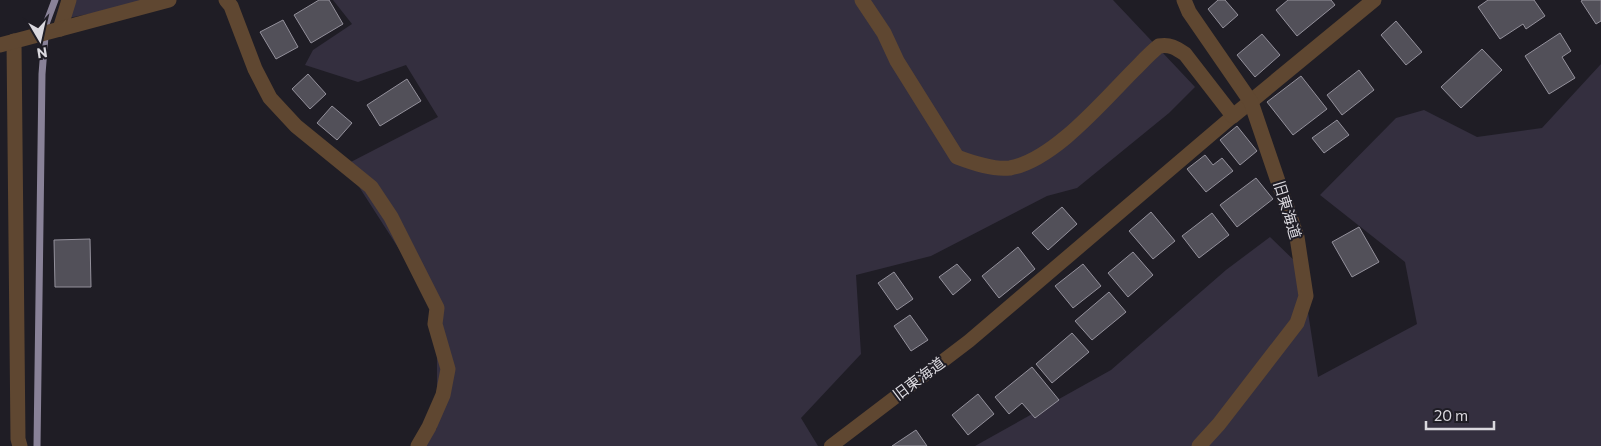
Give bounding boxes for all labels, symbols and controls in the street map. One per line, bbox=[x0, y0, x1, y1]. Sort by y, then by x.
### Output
north arrow bbox=[15, 15, 65, 65]
text: N bbox=[36, 44, 49, 63]
street label: 旧東海道 bbox=[1271, 178, 1305, 241]
street label: 旧東海道 bbox=[889, 353, 948, 403]
scale bar bbox=[1426, 398, 1494, 430]
text: 20 m bbox=[1434, 406, 1468, 424]

